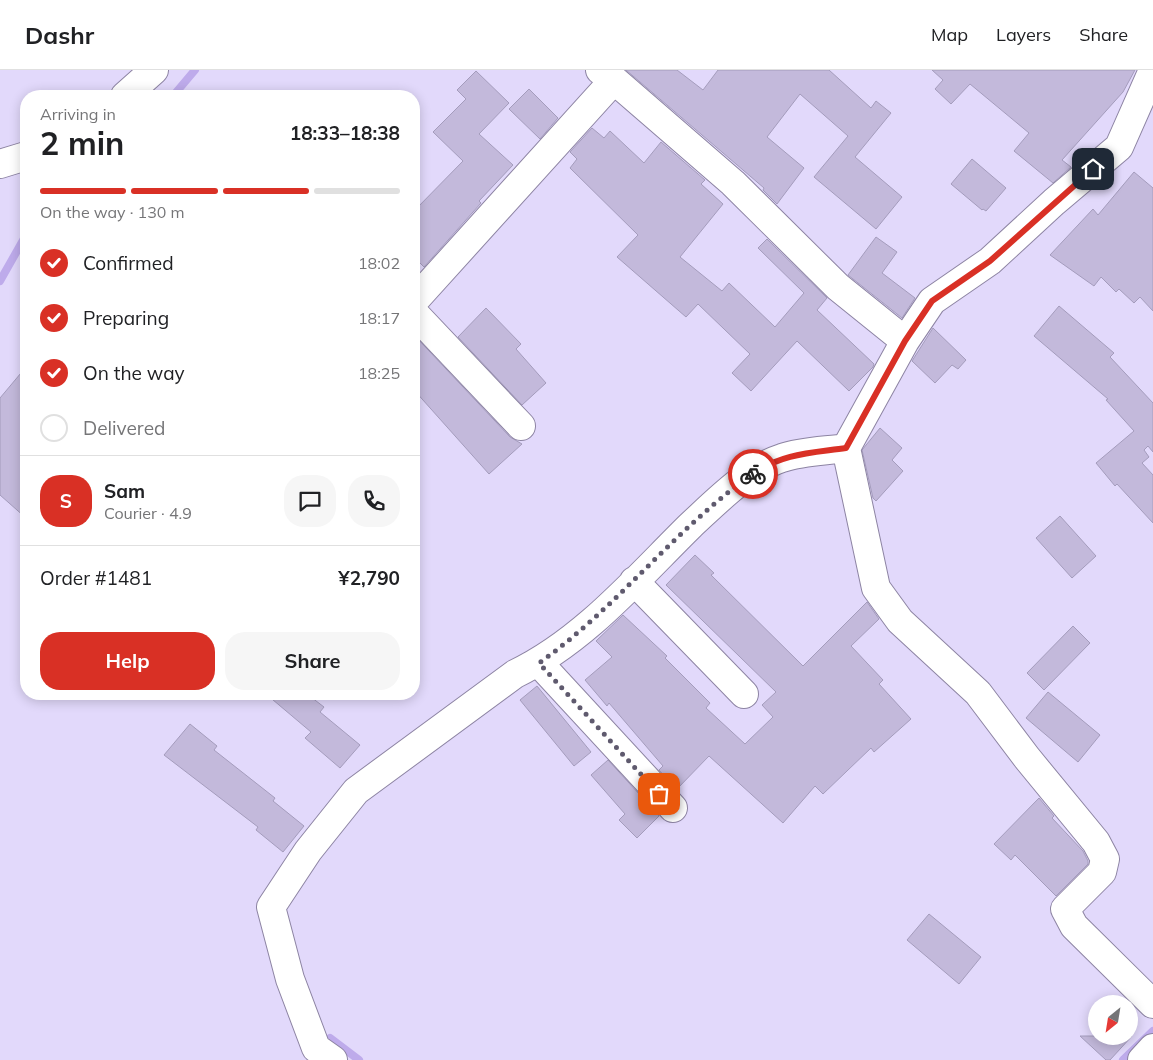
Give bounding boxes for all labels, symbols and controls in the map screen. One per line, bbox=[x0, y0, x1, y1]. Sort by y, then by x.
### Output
text: Dashr bbox=[25, 20, 94, 50]
text: Map bbox=[931, 23, 968, 46]
text: Layers bbox=[996, 23, 1051, 46]
text: Share bbox=[1079, 23, 1128, 46]
text: Arriving in bbox=[40, 104, 116, 124]
text: 18:33–18:38 bbox=[290, 121, 400, 145]
text: 2 min bbox=[40, 123, 124, 163]
pin bbox=[1072, 148, 1114, 190]
icon: home bbox=[1079, 155, 1107, 183]
text: On the way · 130 m bbox=[40, 202, 185, 222]
icon: check bbox=[40, 249, 68, 277]
text: Confirmed bbox=[83, 251, 174, 275]
text: 18:02 bbox=[358, 253, 400, 273]
icon: check bbox=[40, 304, 68, 332]
text: Preparing bbox=[83, 306, 169, 330]
text: 18:17 bbox=[358, 308, 400, 328]
icon: check bbox=[40, 359, 68, 387]
text: On the way bbox=[83, 361, 185, 385]
text: 18:25 bbox=[358, 363, 400, 383]
text: Delivered bbox=[83, 416, 165, 440]
courier bbox=[728, 449, 778, 499]
icon: bike bbox=[739, 460, 767, 488]
button: chat bbox=[284, 475, 336, 527]
button: phone bbox=[348, 475, 400, 527]
text: Sam bbox=[104, 479, 145, 503]
text: S bbox=[60, 489, 72, 513]
text: Courier · 4.9 bbox=[104, 503, 192, 523]
text: Order #1481 bbox=[40, 566, 152, 590]
text: ¥2,790 bbox=[338, 566, 400, 590]
button: Help bbox=[40, 632, 215, 690]
button: Share bbox=[225, 632, 400, 690]
pin bbox=[638, 773, 680, 815]
icon: bag bbox=[645, 780, 673, 808]
north arrow bbox=[1088, 995, 1138, 1045]
map controls bbox=[1088, 995, 1138, 1045]

